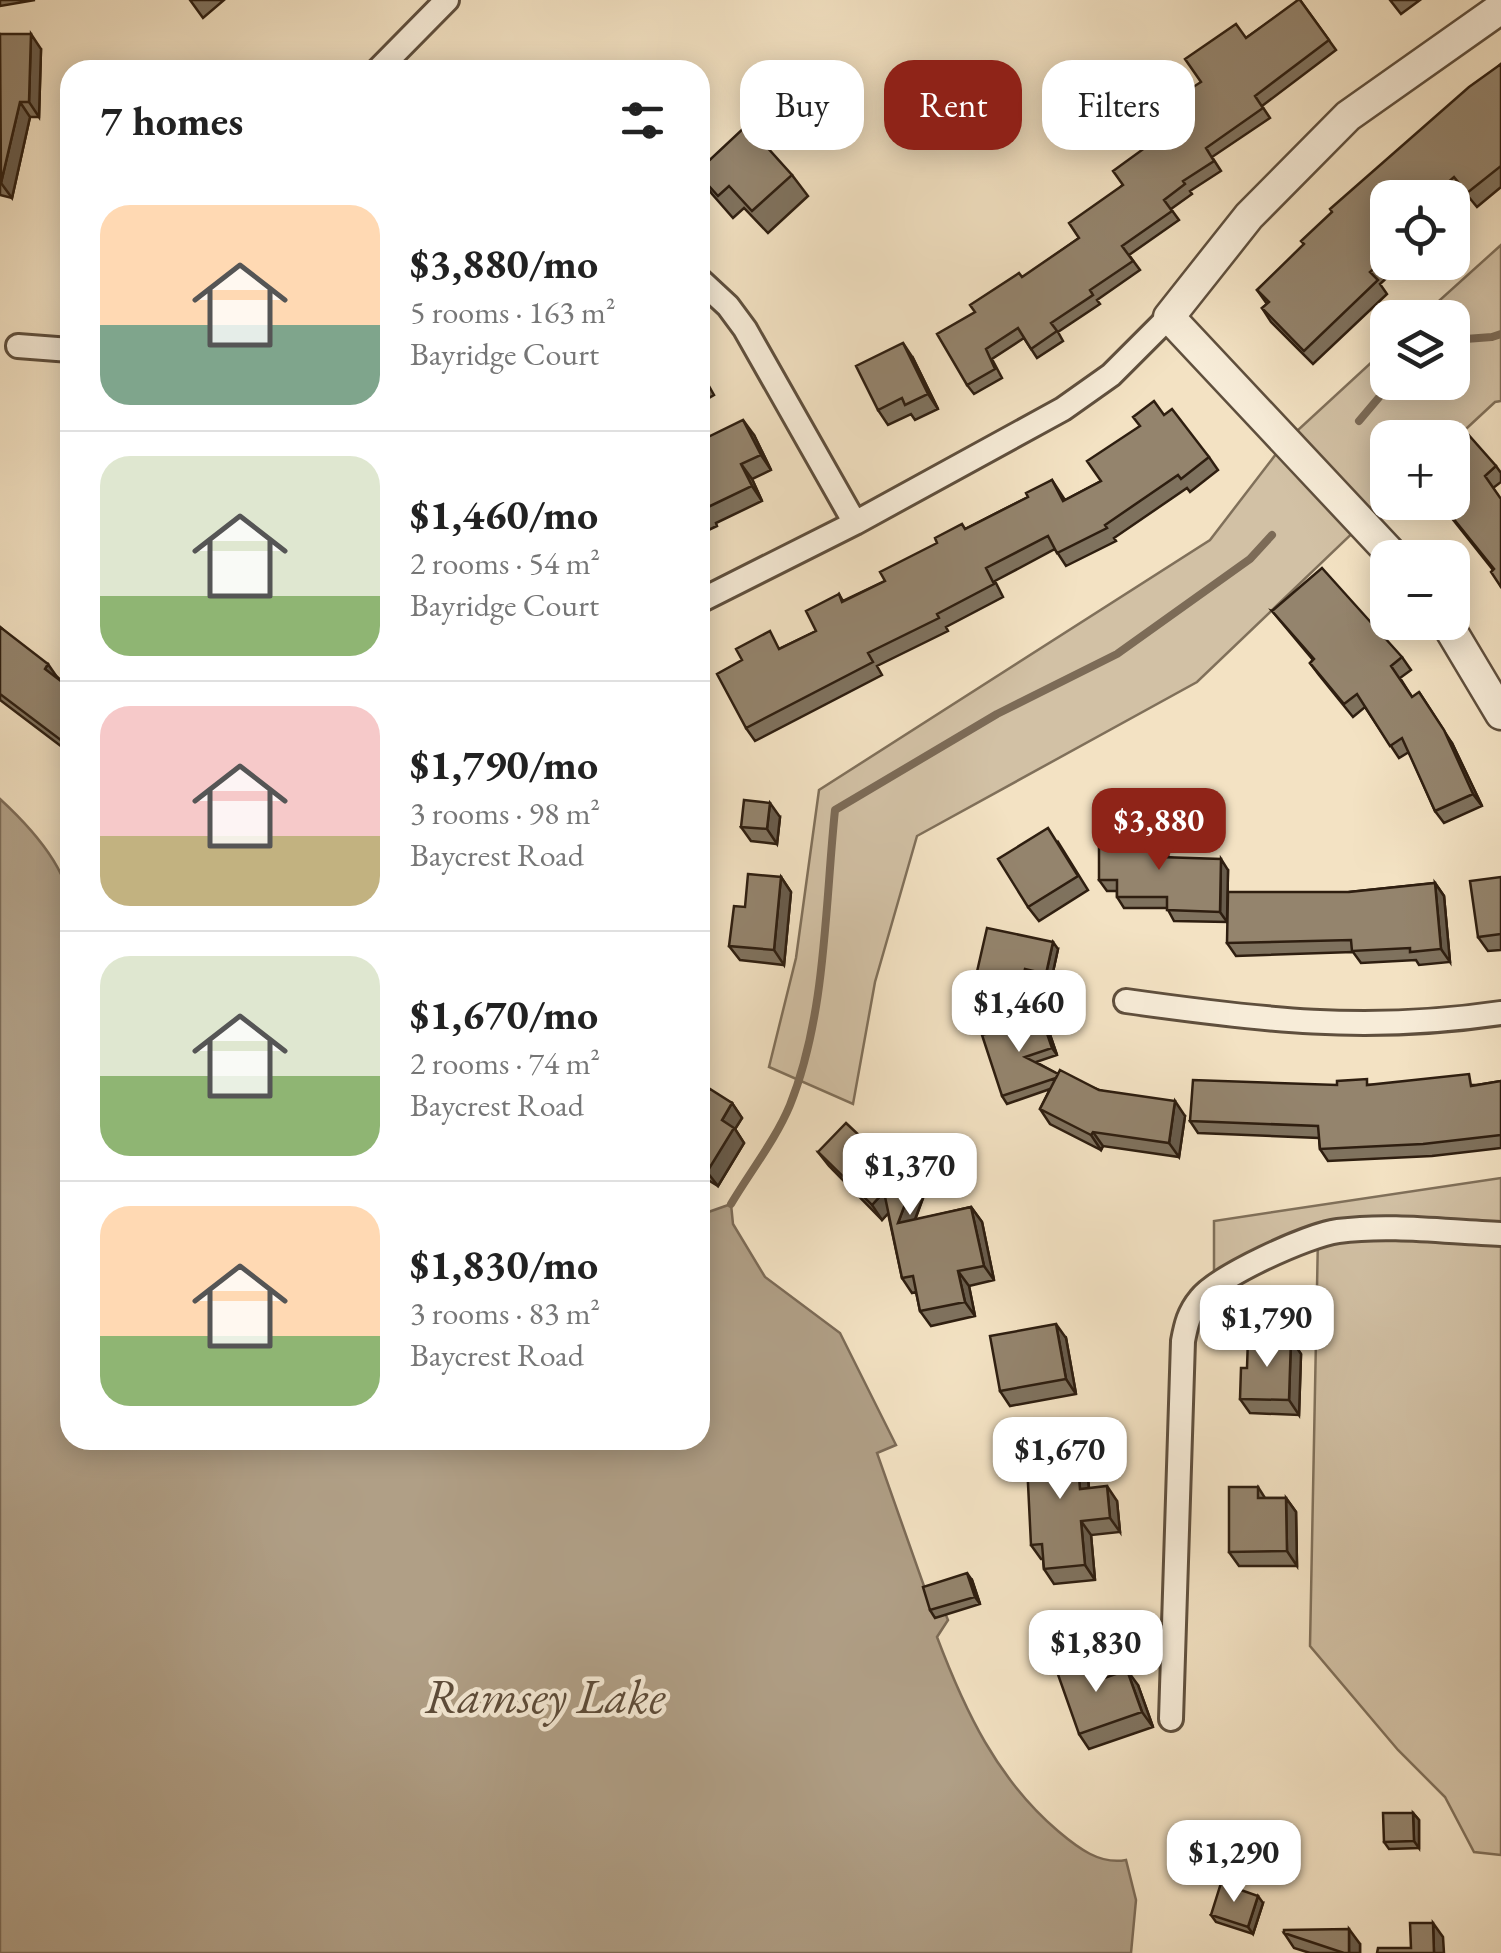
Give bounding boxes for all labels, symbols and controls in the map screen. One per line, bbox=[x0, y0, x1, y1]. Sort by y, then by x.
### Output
chip: Buy bbox=[740, 60, 864, 150]
chip: Rent bbox=[884, 60, 1022, 150]
chip: Filters bbox=[1042, 60, 1195, 150]
text: 7 homes bbox=[100, 93, 243, 148]
icon: filters bbox=[615, 93, 670, 148]
map controls bbox=[1370, 180, 1470, 640]
button: locate bbox=[1370, 180, 1470, 280]
text: $3,880/mo bbox=[410, 236, 598, 291]
icon: home bbox=[180, 245, 300, 365]
text: 5 rooms · 163 m² bbox=[410, 291, 616, 333]
button: layers bbox=[1370, 300, 1470, 400]
text: Bayridge Court bbox=[410, 333, 599, 375]
button: + bbox=[1370, 420, 1470, 520]
text: $1,460/mo bbox=[410, 487, 598, 542]
icon: home bbox=[180, 496, 300, 616]
button: − bbox=[1370, 540, 1470, 640]
text: 2 rooms · 54 m² bbox=[410, 542, 600, 584]
text: Bayridge Court bbox=[410, 584, 599, 626]
text: $1,790/mo bbox=[410, 737, 598, 792]
icon: home bbox=[180, 746, 300, 866]
pin: $3,880 bbox=[1078, 788, 1240, 873]
text: 3 rooms · 98 m² bbox=[410, 792, 600, 834]
text: $3,880 bbox=[1114, 799, 1204, 841]
text: Baycrest Road bbox=[410, 834, 584, 876]
pin: $1,460 bbox=[938, 970, 1100, 1055]
text: $1,460 bbox=[974, 981, 1064, 1023]
text: $1,670/mo bbox=[410, 987, 598, 1042]
icon: home bbox=[180, 996, 300, 1116]
text: 2 rooms · 74 m² bbox=[410, 1042, 600, 1084]
text: Baycrest Road bbox=[410, 1084, 584, 1126]
pin: $1,370 bbox=[829, 1133, 991, 1218]
text: $1,370 bbox=[865, 1144, 955, 1186]
text: $1,830/mo bbox=[410, 1237, 598, 1292]
icon: home bbox=[180, 1246, 300, 1366]
pin: $1,790 bbox=[1186, 1285, 1348, 1370]
text: 3 rooms · 83 m² bbox=[410, 1292, 600, 1334]
text: $1,790 bbox=[1222, 1296, 1312, 1338]
text: Baycrest Road bbox=[410, 1334, 584, 1376]
pin: $1,670 bbox=[979, 1417, 1141, 1502]
text: $1,670 bbox=[1015, 1428, 1105, 1470]
pin: $1,830 bbox=[1015, 1610, 1177, 1695]
text: $1,830 bbox=[1051, 1621, 1141, 1663]
water label: Ramsey Lake bbox=[425, 1665, 666, 1727]
pin: $1,290 bbox=[1153, 1820, 1315, 1905]
text: $1,290 bbox=[1189, 1831, 1279, 1873]

